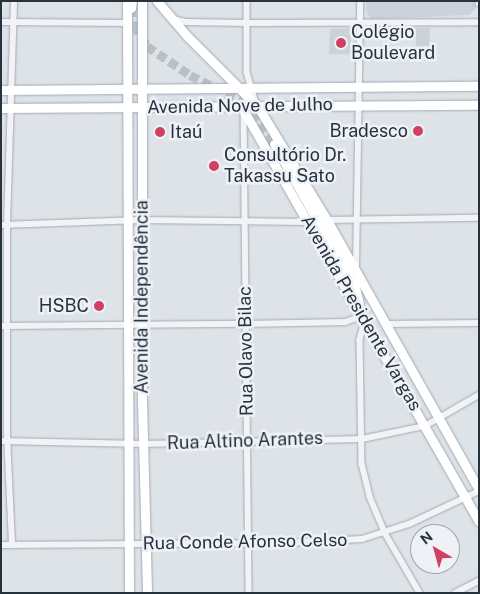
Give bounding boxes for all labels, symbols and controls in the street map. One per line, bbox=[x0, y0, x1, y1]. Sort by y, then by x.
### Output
place label: Colégio Boulevard bbox=[351, 22, 435, 64]
marker: Colégio Boulevard bbox=[335, 37, 347, 49]
street label: Avenida Nove de Julho bbox=[147, 94, 333, 118]
place label: Bradesco bbox=[329, 120, 408, 142]
place label: Itaú bbox=[170, 121, 202, 143]
marker: Bradesco bbox=[412, 125, 424, 137]
marker: Itaú bbox=[154, 126, 166, 138]
place label: Consultório Dr. Takassu Sato bbox=[224, 145, 347, 188]
marker: Consultório Dr. Takassu Sato bbox=[208, 160, 220, 172]
street label: Avenida Independência bbox=[131, 200, 153, 394]
street label: Avenida Presidente Vargas bbox=[296, 211, 426, 415]
street label: Rua Olavo Bilac bbox=[234, 286, 258, 416]
place label: HSBC bbox=[39, 295, 89, 317]
marker: HSBC bbox=[93, 300, 105, 312]
street label: Rua Altino Arantes bbox=[167, 427, 323, 455]
north arrow bbox=[410, 524, 460, 574]
text: N bbox=[417, 528, 436, 548]
street label: Rua Conde Afonso Celso bbox=[142, 529, 348, 555]

